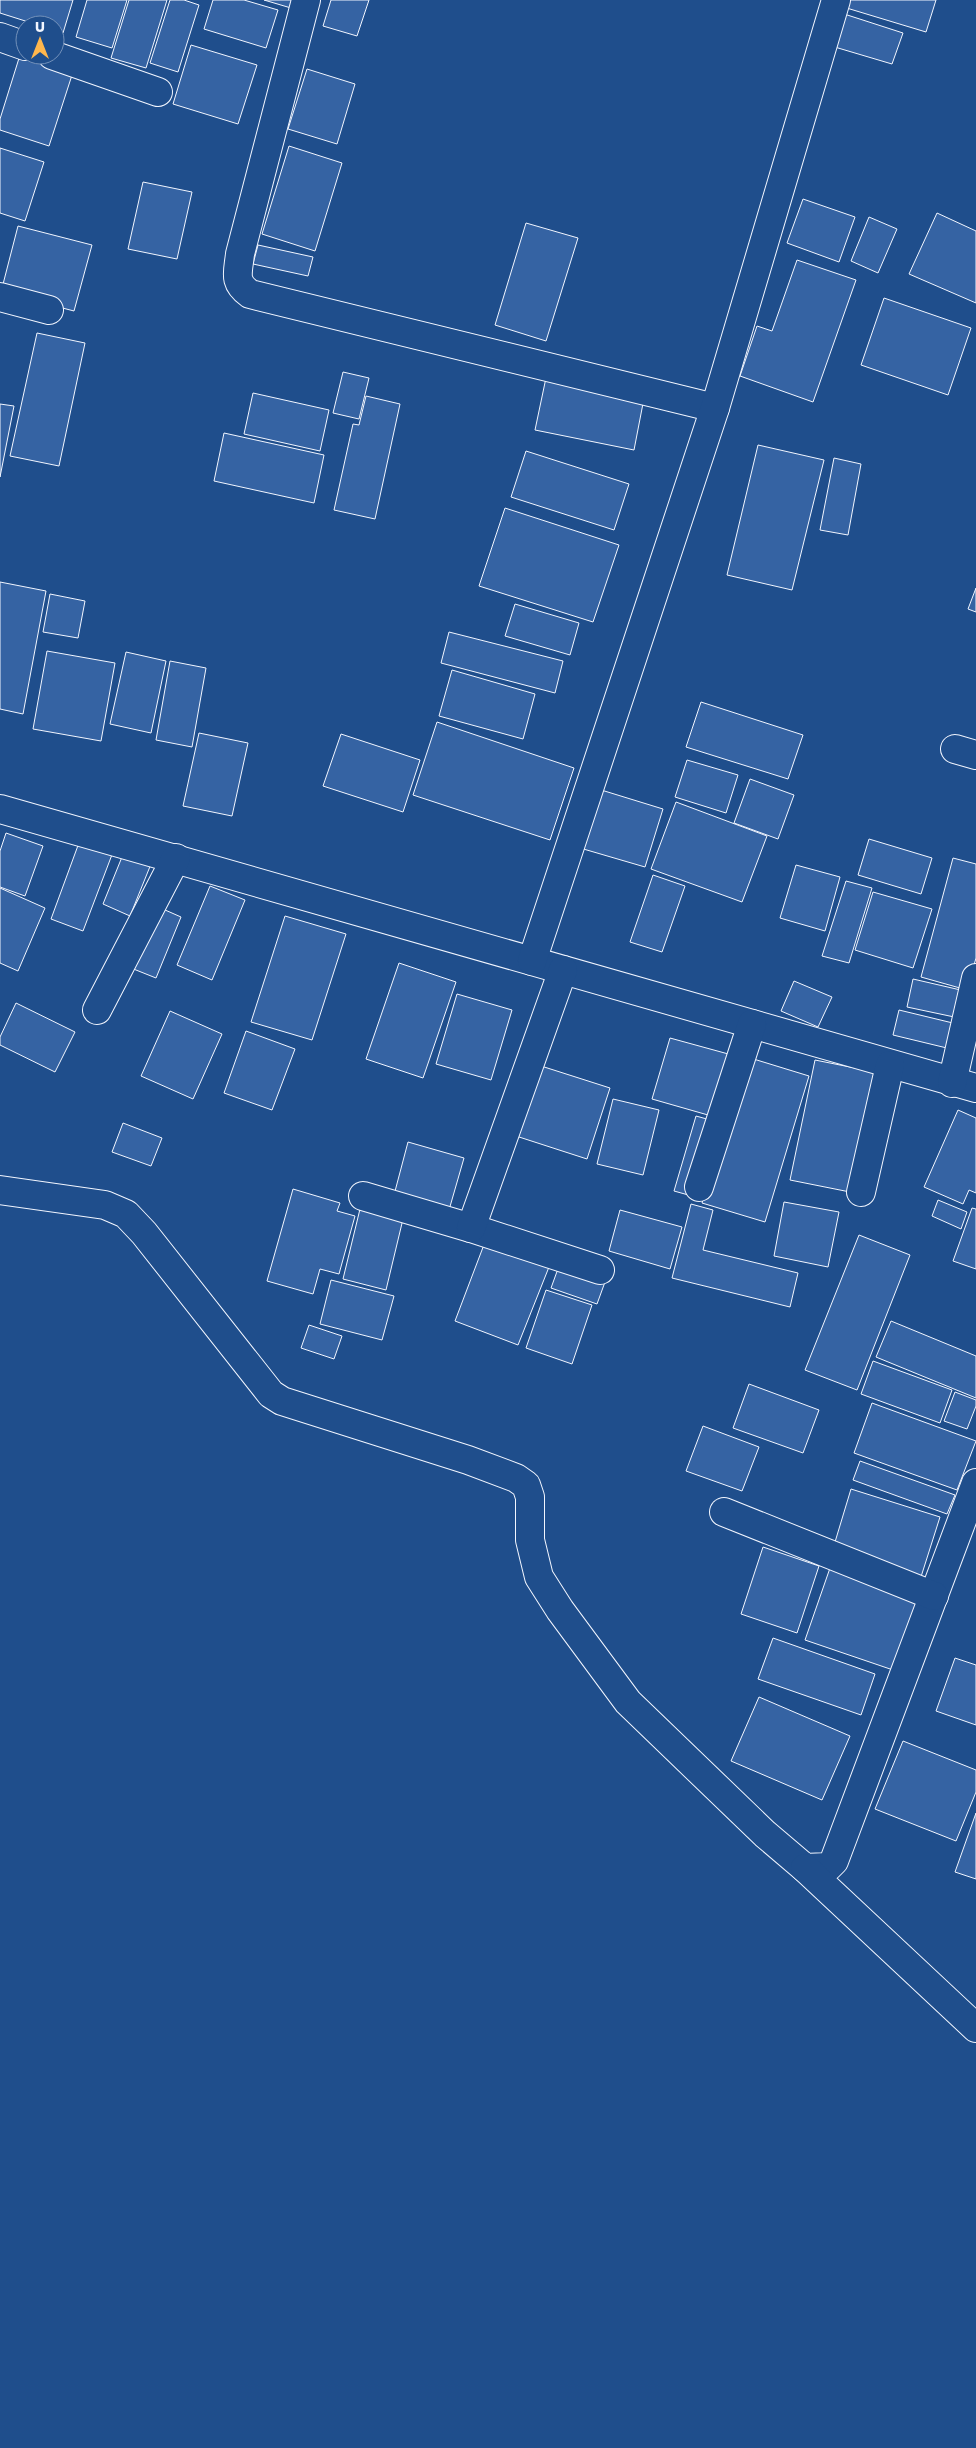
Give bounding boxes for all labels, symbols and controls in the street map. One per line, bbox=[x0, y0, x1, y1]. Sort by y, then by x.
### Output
north arrow bbox=[15, 15, 65, 65]
text: U bbox=[35, 17, 45, 37]

